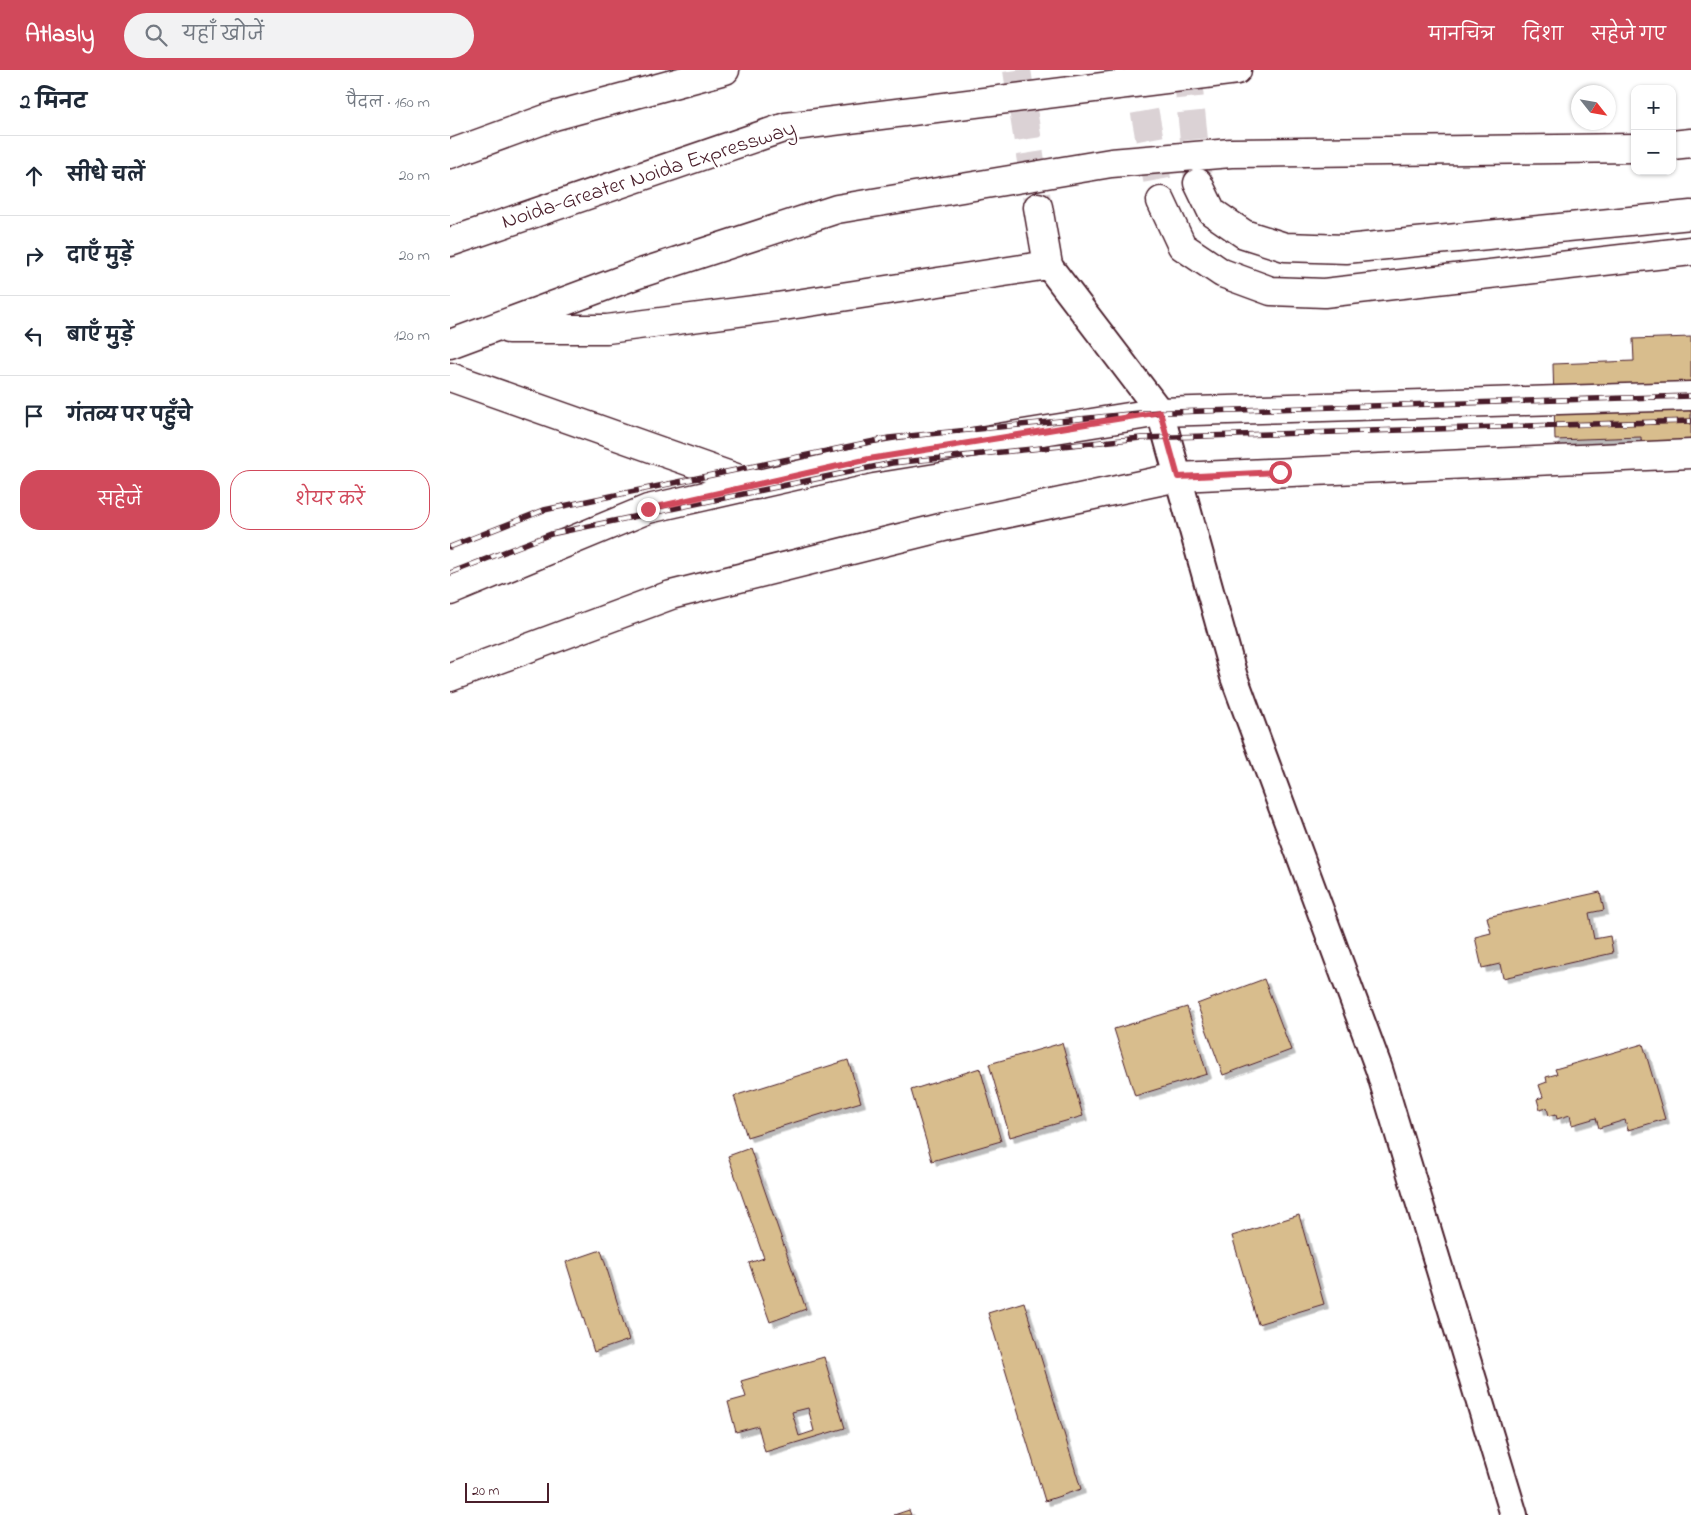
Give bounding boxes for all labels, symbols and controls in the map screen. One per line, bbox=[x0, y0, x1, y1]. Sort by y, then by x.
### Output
search box bbox=[124, 13, 474, 58]
text: Atlasly bbox=[25, 18, 94, 53]
icon: search bbox=[142, 21, 170, 49]
text: यहाँ खोजें bbox=[182, 22, 264, 49]
text: मानचित्र bbox=[1428, 23, 1495, 49]
text: दिशा bbox=[1523, 23, 1563, 49]
text: सहेजे गए bbox=[1591, 23, 1666, 49]
north arrow bbox=[1571, 85, 1616, 130]
map controls bbox=[1631, 85, 1676, 175]
button: + bbox=[1631, 85, 1676, 130]
text: 2 मिनट bbox=[20, 88, 87, 118]
text: पैदल · 160 m bbox=[346, 91, 430, 115]
street label: Noida-Greater Noida Expressway bbox=[498, 113, 800, 240]
button: − bbox=[1631, 130, 1676, 175]
icon: ahead bbox=[20, 162, 48, 190]
text: सीधे चलें bbox=[67, 163, 145, 190]
text: 20 m bbox=[399, 164, 430, 188]
icon: right bbox=[20, 242, 48, 270]
text: दाएँ मुड़ें bbox=[67, 243, 133, 270]
text: 20 m bbox=[399, 244, 430, 268]
icon: left bbox=[20, 322, 48, 350]
text: बाएँ मुड़ें bbox=[67, 323, 134, 350]
text: 120 m bbox=[394, 324, 430, 348]
icon: arrive bbox=[20, 402, 48, 430]
text: गंतव्य पर पहुँचे bbox=[67, 403, 192, 430]
route start bbox=[1269, 461, 1292, 484]
button: सहेजें bbox=[20, 470, 220, 530]
button: शेयर करें bbox=[230, 470, 430, 530]
route end bbox=[637, 498, 660, 521]
scale bar bbox=[465, 1480, 549, 1503]
text: 20 m bbox=[472, 1481, 499, 1502]

